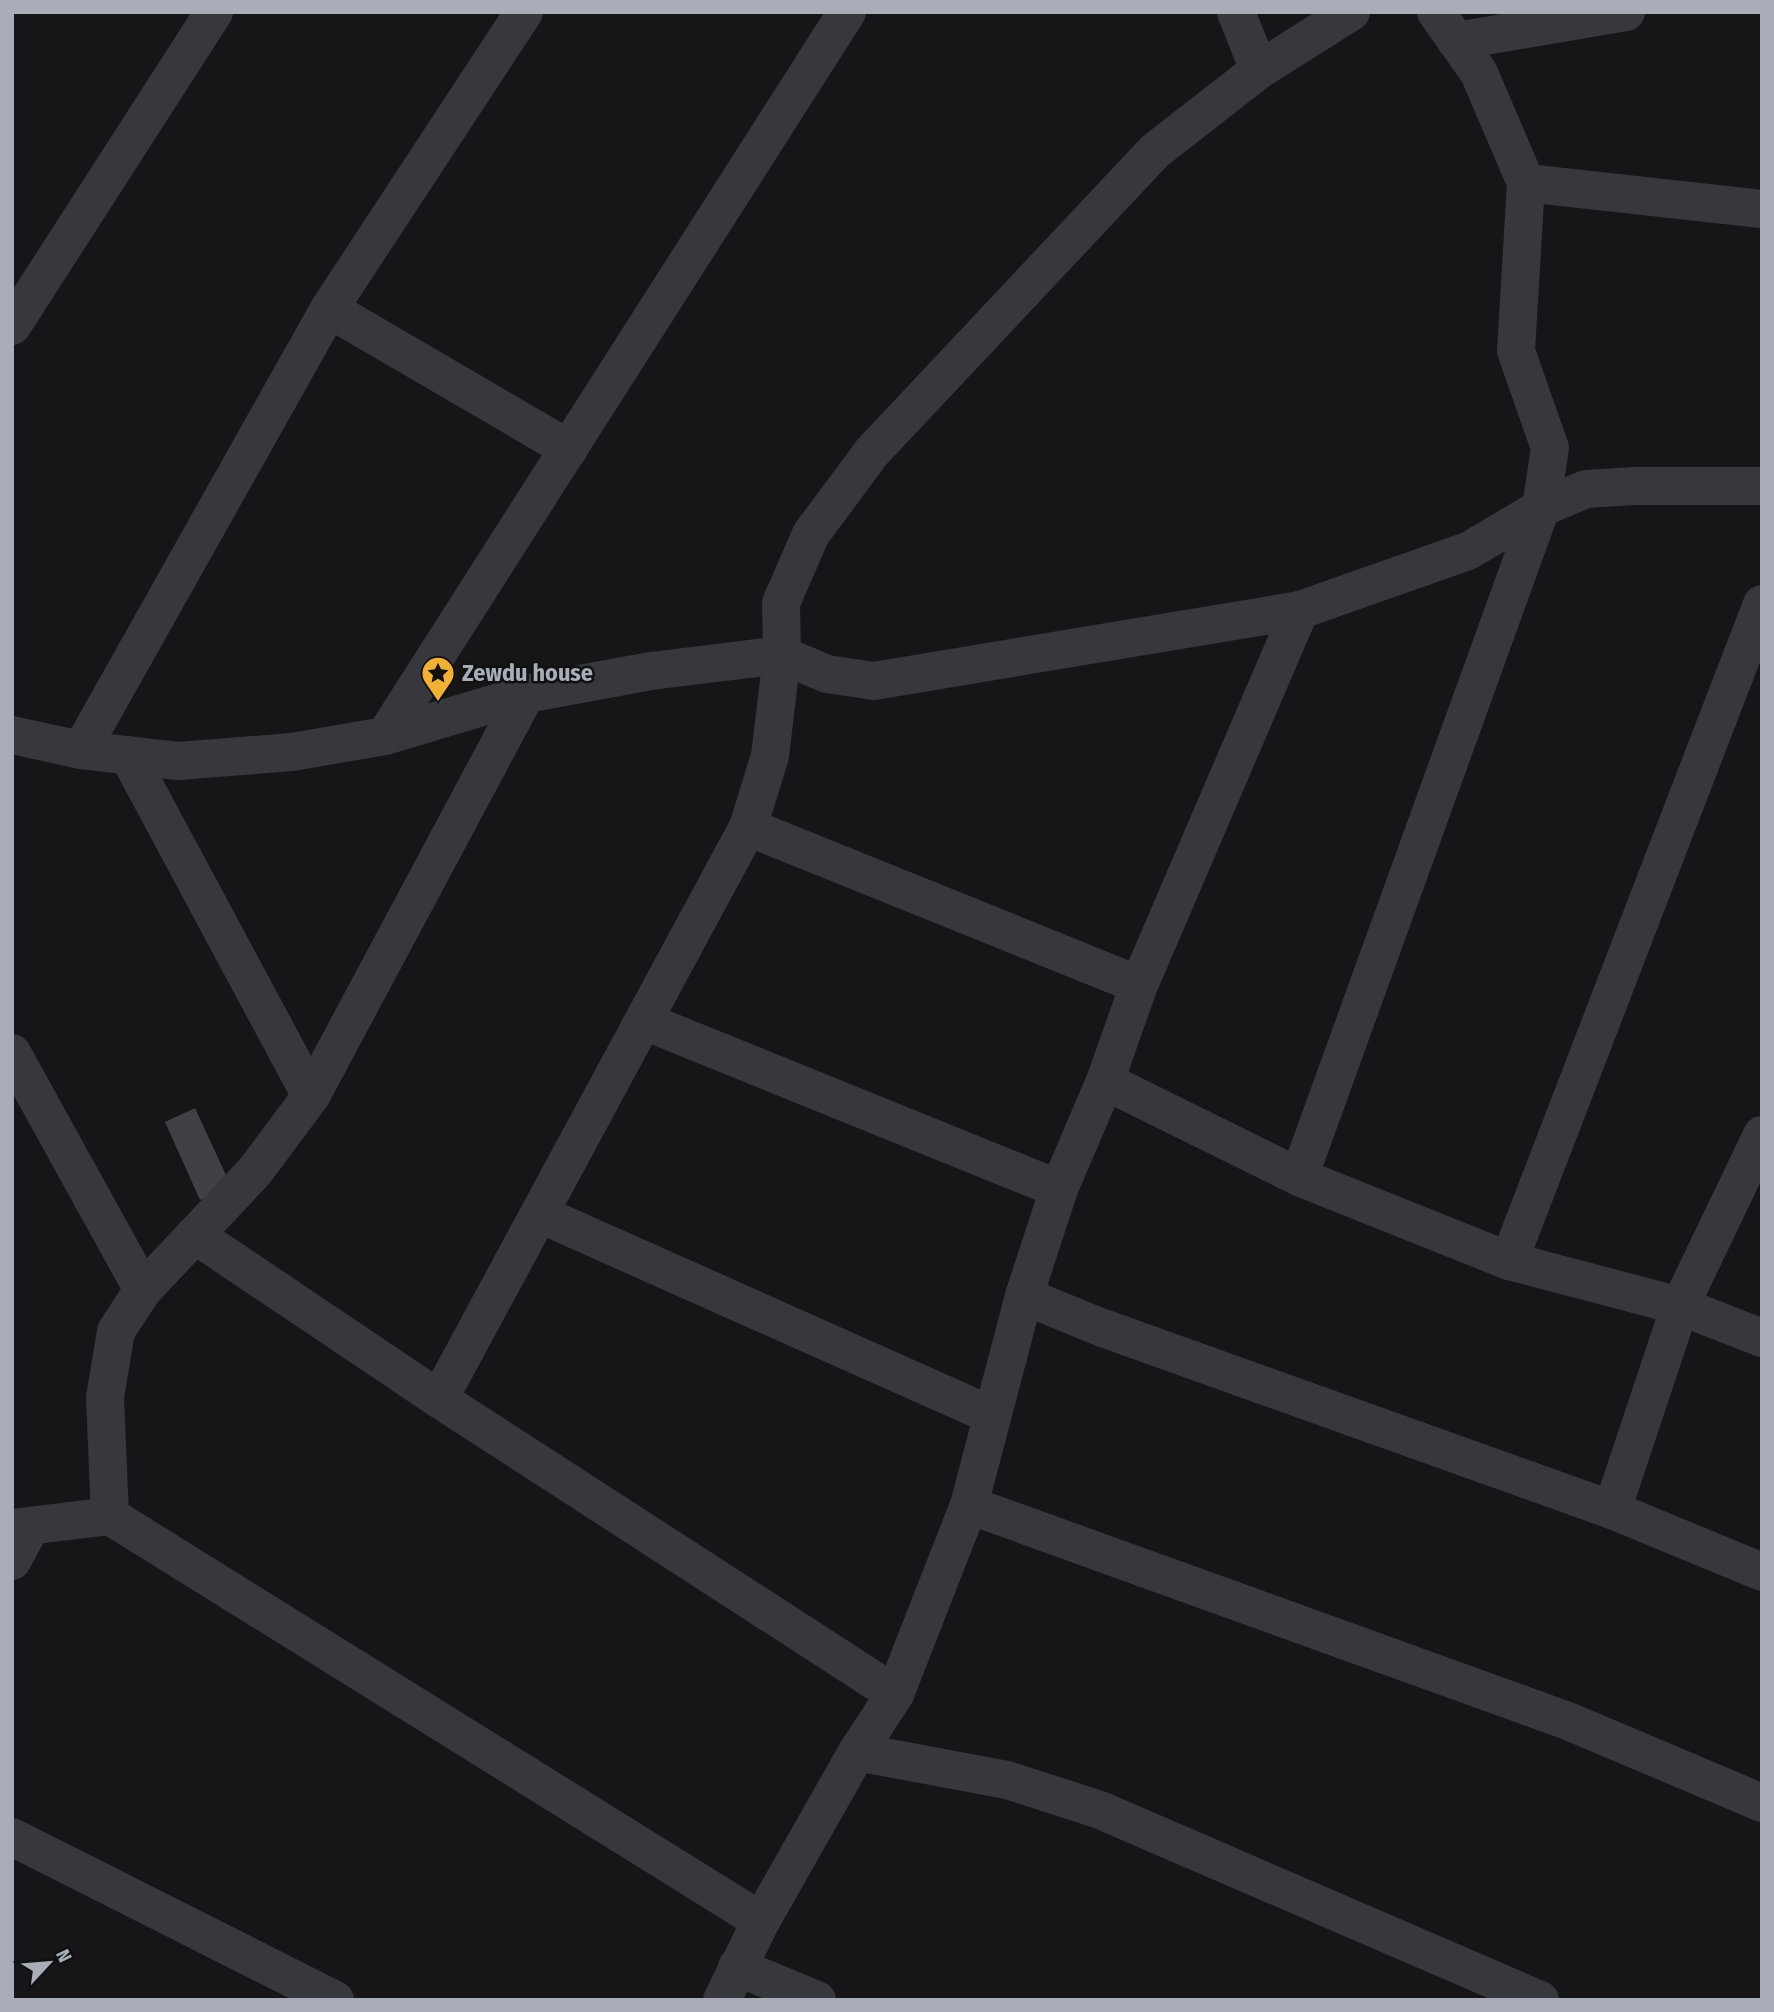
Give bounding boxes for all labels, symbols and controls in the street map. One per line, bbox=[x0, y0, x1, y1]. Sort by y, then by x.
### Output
place icon: Zewdu house bbox=[419, 654, 457, 703]
place label: Zewdu house bbox=[462, 659, 593, 687]
north arrow bbox=[14, 1928, 84, 1998]
text: N bbox=[51, 1946, 77, 1966]

